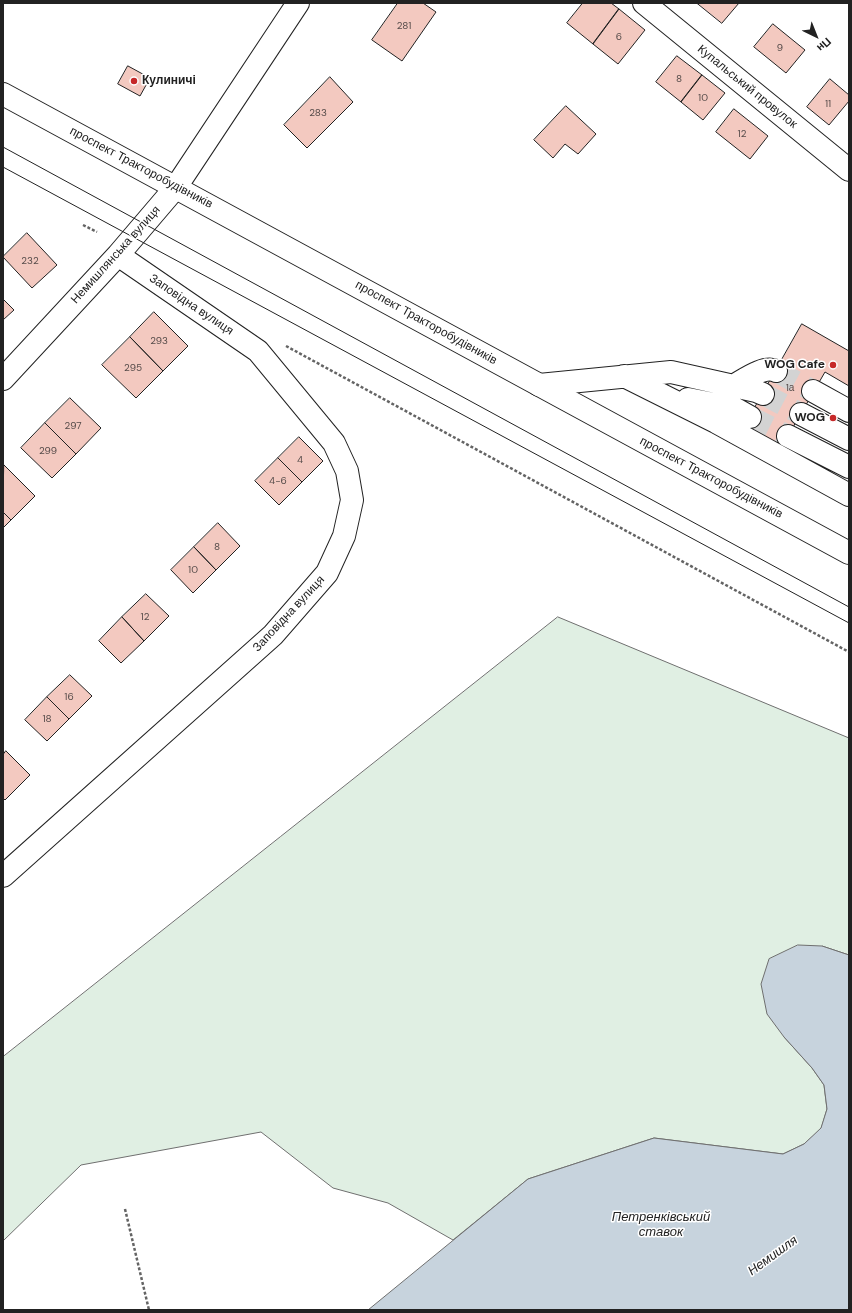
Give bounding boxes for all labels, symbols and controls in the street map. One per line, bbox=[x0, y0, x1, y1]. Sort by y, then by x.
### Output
north arrow bbox=[796, 16, 836, 56]
house number: 281 bbox=[397, 20, 411, 32]
house number: 6 bbox=[616, 31, 622, 43]
text: Пн bbox=[814, 35, 834, 55]
street label: Купальський провулок bbox=[694, 42, 800, 132]
house number: 9 bbox=[777, 42, 783, 54]
house number: 8 bbox=[676, 73, 682, 85]
place label: Кулиничі bbox=[142, 74, 196, 88]
marker: Кулиничі bbox=[129, 76, 139, 86]
house number: 10 bbox=[698, 92, 708, 104]
house number: 11 bbox=[825, 98, 831, 110]
house number: 283 bbox=[309, 107, 327, 119]
street label: проспект Тракторобудівників bbox=[67, 124, 215, 212]
house number: 12 bbox=[738, 128, 746, 140]
street label: Немишлянська вулиця bbox=[68, 203, 164, 307]
house number: 232 bbox=[21, 255, 39, 267]
street label: Заповідна вулиця bbox=[146, 271, 236, 339]
street label: проспект Тракторобудівників bbox=[353, 278, 499, 368]
house number: 293 bbox=[150, 335, 168, 347]
place label: WOG Cafe bbox=[764, 358, 825, 372]
marker: WOG Cafe bbox=[828, 360, 838, 370]
house number: 295 bbox=[124, 362, 142, 374]
house number: 1а bbox=[786, 382, 794, 394]
place label: WOG bbox=[794, 411, 825, 425]
marker: WOG bbox=[828, 413, 838, 423]
house number: 297 bbox=[64, 420, 82, 432]
street label: проспект Тракторобудівників bbox=[637, 434, 785, 522]
house number: 299 bbox=[39, 445, 57, 457]
house number: 4 bbox=[297, 454, 303, 466]
house number: 4-6 bbox=[269, 475, 287, 487]
house number: 8 bbox=[214, 541, 220, 553]
house number: 10 bbox=[188, 564, 198, 576]
street label: Заповідна вулиця bbox=[250, 573, 328, 655]
house number: 12 bbox=[141, 611, 149, 623]
house number: 16 bbox=[64, 691, 74, 703]
house number: 18 bbox=[42, 713, 52, 725]
water label: Петренківський ставок bbox=[612, 1210, 710, 1241]
water label: Немишля bbox=[745, 1233, 801, 1279]

